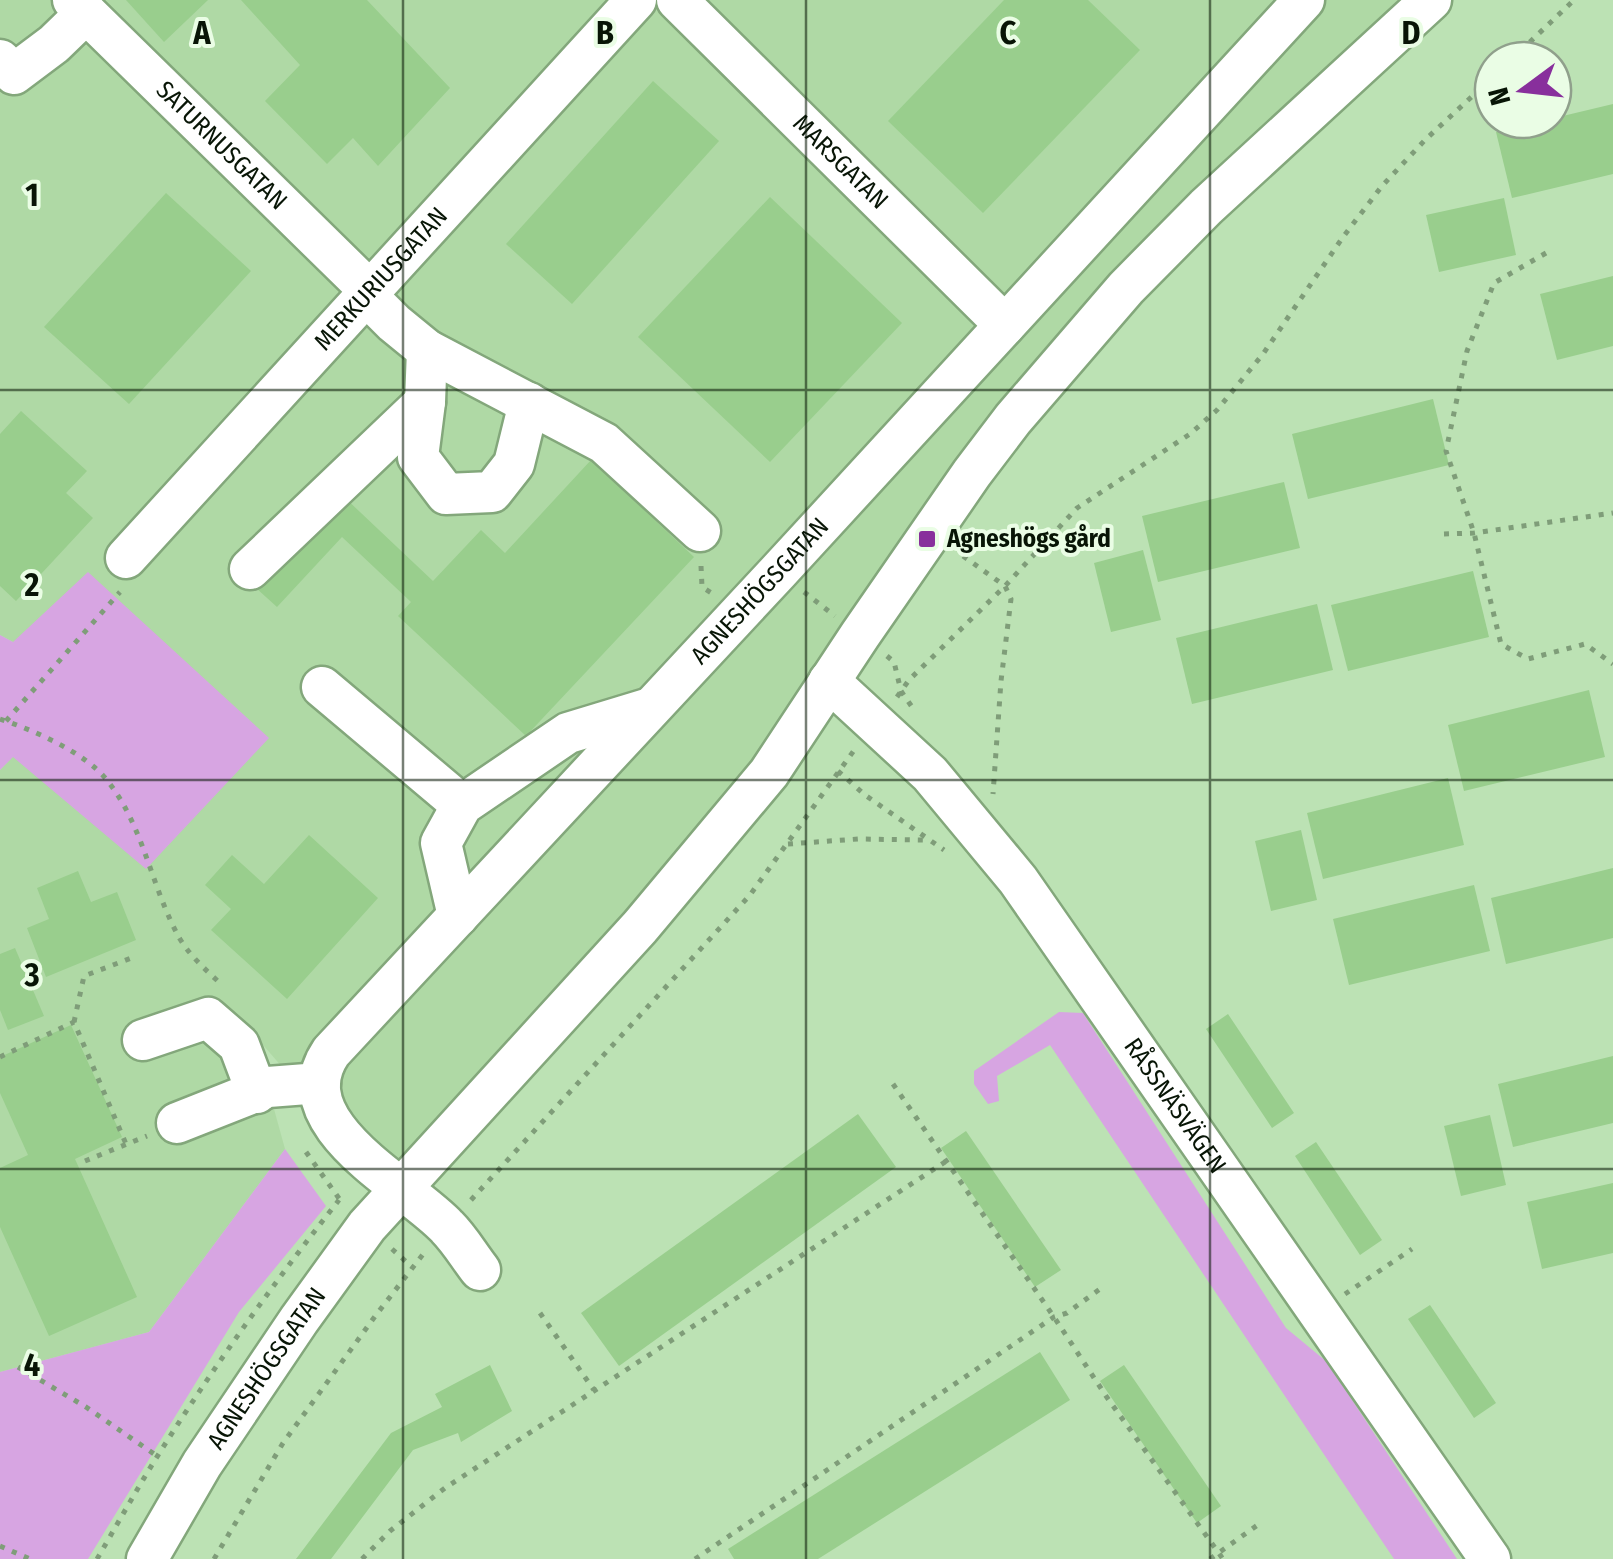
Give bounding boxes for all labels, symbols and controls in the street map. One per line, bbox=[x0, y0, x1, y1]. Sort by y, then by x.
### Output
text: A bbox=[192, 14, 211, 52]
text: B bbox=[596, 14, 614, 52]
text: C bbox=[1000, 14, 1017, 52]
text: D bbox=[1401, 14, 1421, 52]
north arrow bbox=[1473, 40, 1573, 140]
street label: SATURNUSGATAN bbox=[150, 75, 293, 216]
text: N bbox=[1481, 84, 1517, 109]
street label: MARSGATAN bbox=[787, 108, 894, 215]
text: 1 bbox=[25, 176, 39, 214]
street label: MERKURIUSGATAN bbox=[308, 201, 454, 357]
street label: AGNESHÖGSGATAN bbox=[685, 512, 835, 671]
place label: Agneshögs gård bbox=[946, 524, 1111, 554]
marker: Agneshögs gård bbox=[916, 528, 938, 550]
text: 2 bbox=[24, 566, 40, 604]
text: 3 bbox=[23, 956, 40, 994]
street label: RÅSSNÄSVÄGEN bbox=[1117, 1032, 1232, 1179]
street label: AGNESHÖGSGATAN bbox=[201, 1282, 332, 1455]
text: 4 bbox=[24, 1346, 40, 1384]

